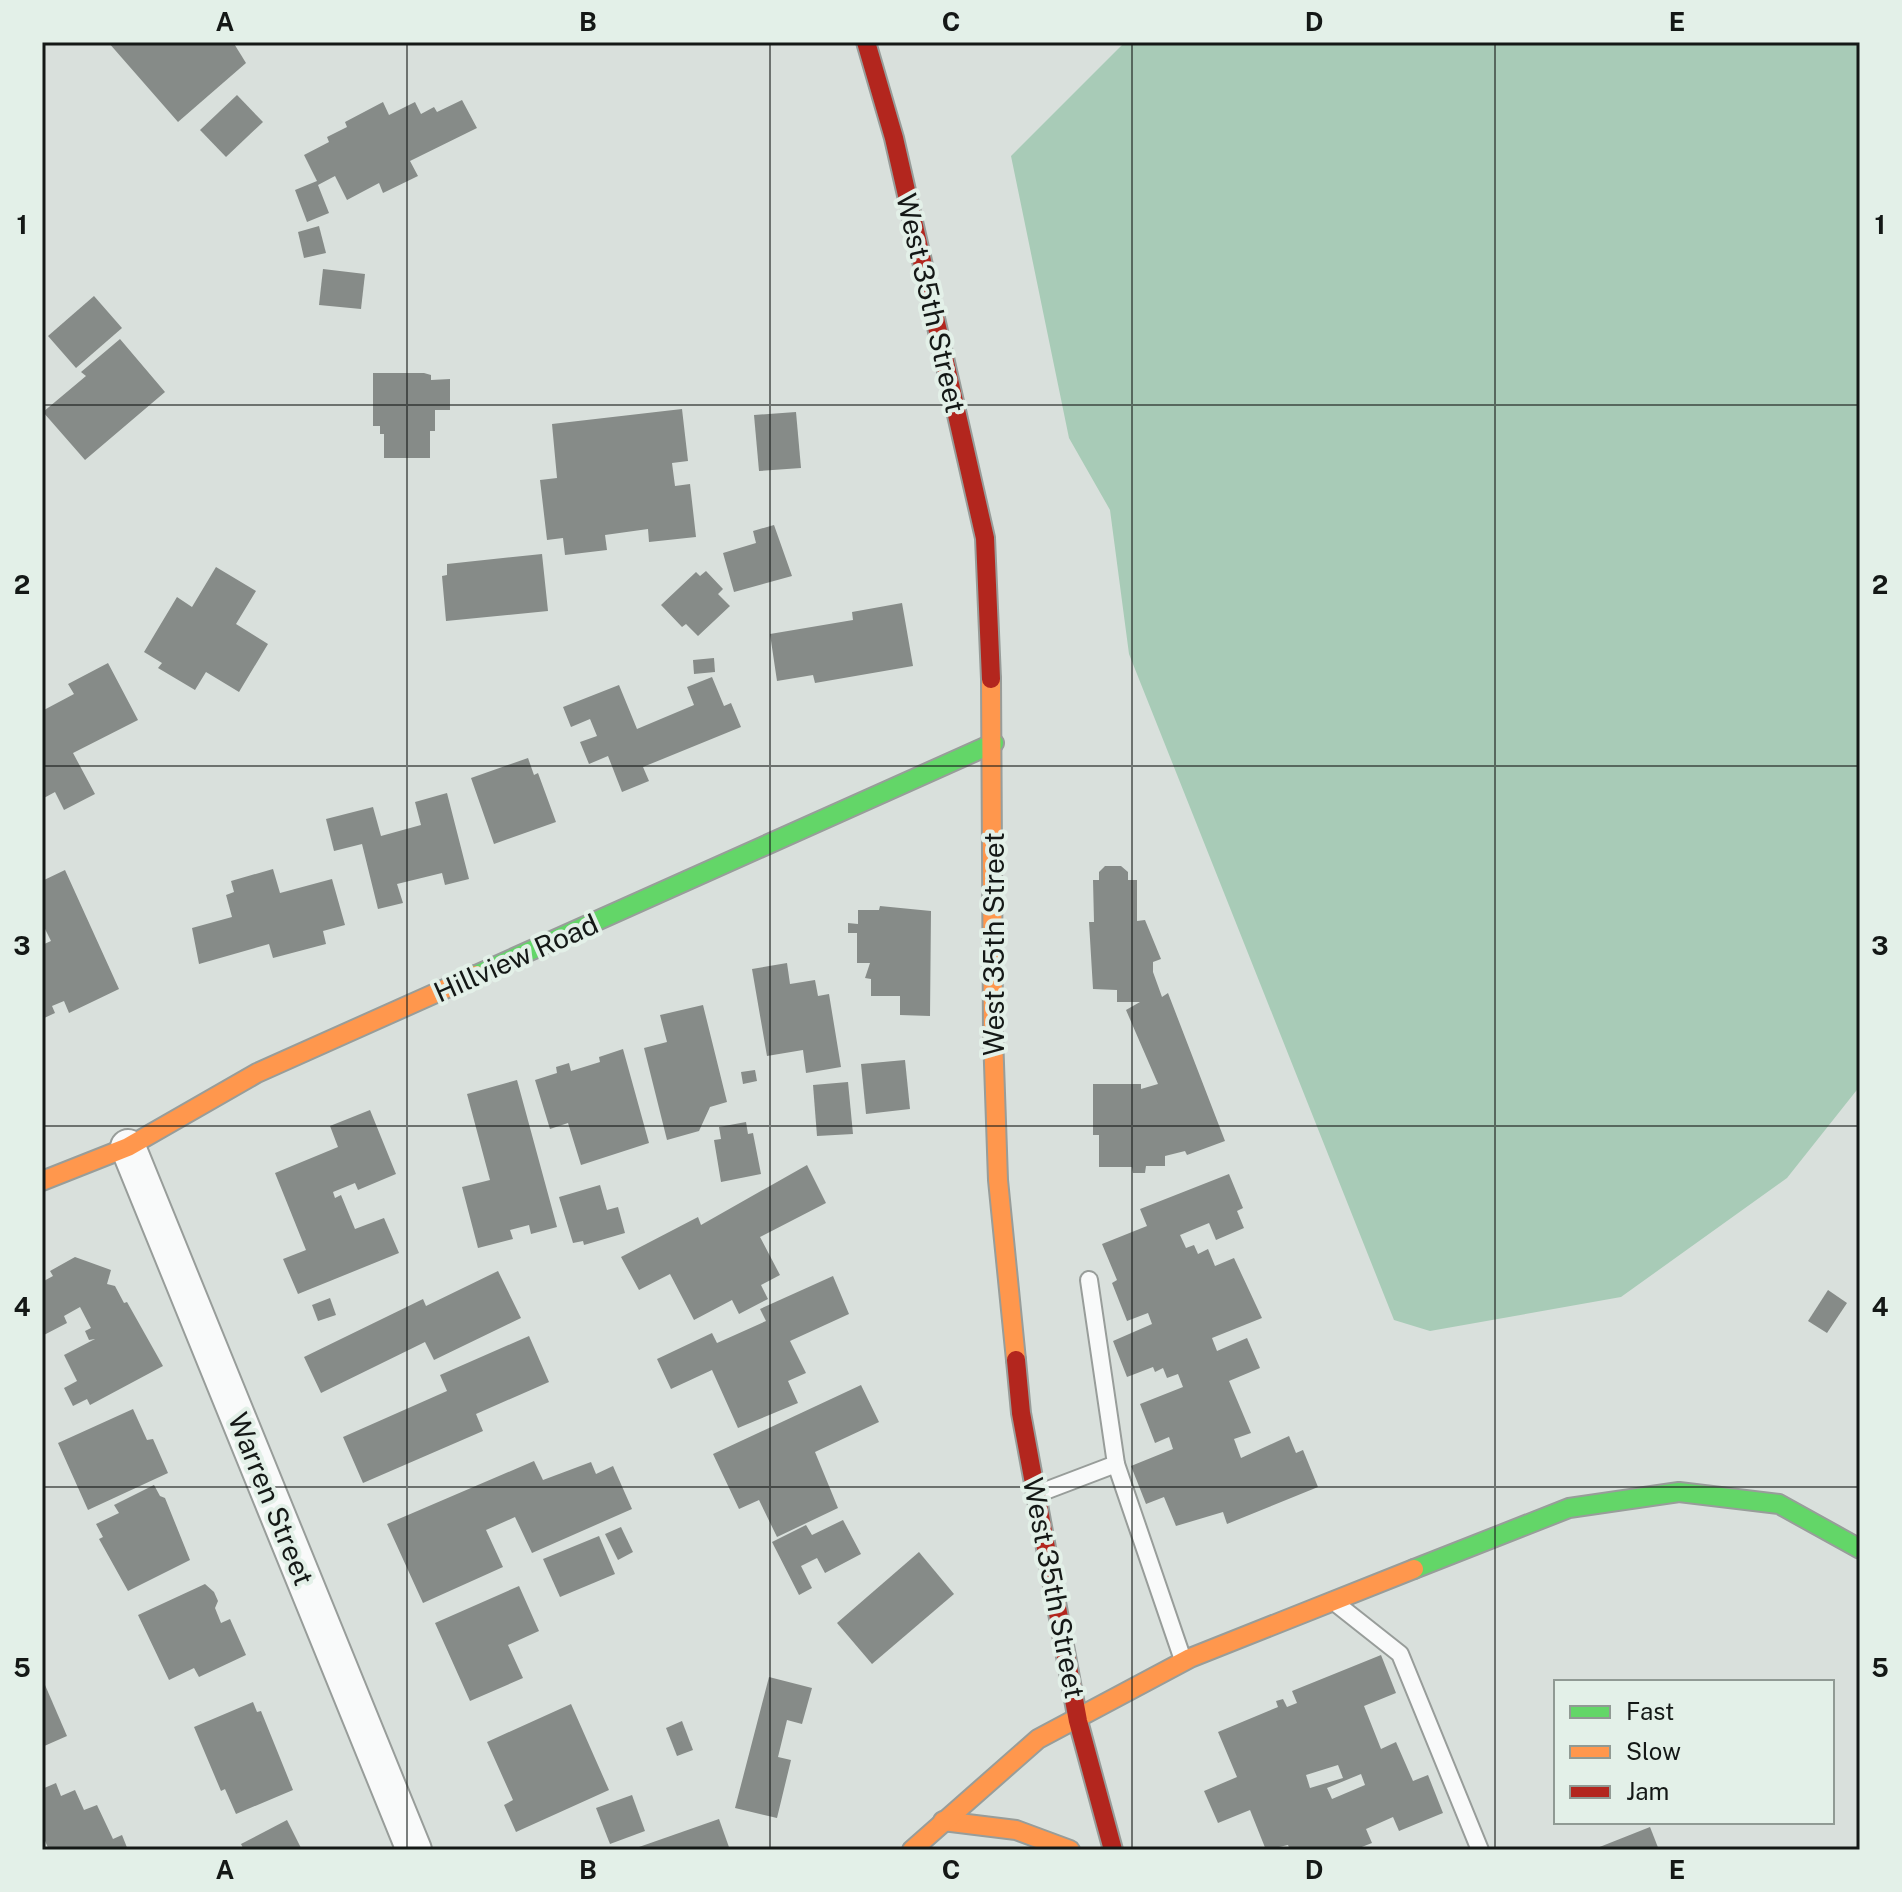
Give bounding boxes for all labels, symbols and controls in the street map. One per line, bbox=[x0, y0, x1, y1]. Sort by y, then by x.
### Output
text: A bbox=[216, 6, 235, 37]
text: B bbox=[579, 6, 597, 37]
text: C bbox=[942, 6, 960, 37]
text: D bbox=[1305, 6, 1323, 37]
text: E bbox=[1669, 6, 1685, 37]
street label: West 35th Street bbox=[890, 190, 973, 416]
text: 1 bbox=[16, 209, 28, 240]
text: 1 bbox=[1874, 209, 1886, 240]
text: 2 bbox=[14, 569, 30, 600]
text: 2 bbox=[1872, 569, 1888, 600]
street label: West 35th Street bbox=[977, 832, 1010, 1056]
street label: Hillview Road bbox=[429, 907, 603, 1008]
text: 3 bbox=[13, 930, 31, 961]
text: 3 bbox=[1871, 930, 1889, 961]
text: 4 bbox=[13, 1291, 31, 1322]
text: 4 bbox=[1871, 1291, 1889, 1322]
street label: Warren Street bbox=[222, 1408, 321, 1590]
street label: West 35th Street bbox=[1017, 1475, 1092, 1701]
text: 5 bbox=[13, 1652, 31, 1683]
text: 5 bbox=[1871, 1652, 1889, 1683]
legend bbox=[1554, 1680, 1834, 1824]
text: Fast bbox=[1626, 1697, 1674, 1725]
text: Slow bbox=[1626, 1737, 1681, 1765]
text: Jam bbox=[1626, 1777, 1669, 1805]
text: A bbox=[216, 1854, 235, 1885]
text: B bbox=[579, 1854, 597, 1885]
text: C bbox=[942, 1854, 960, 1885]
text: D bbox=[1305, 1854, 1323, 1885]
text: E bbox=[1669, 1854, 1685, 1885]

